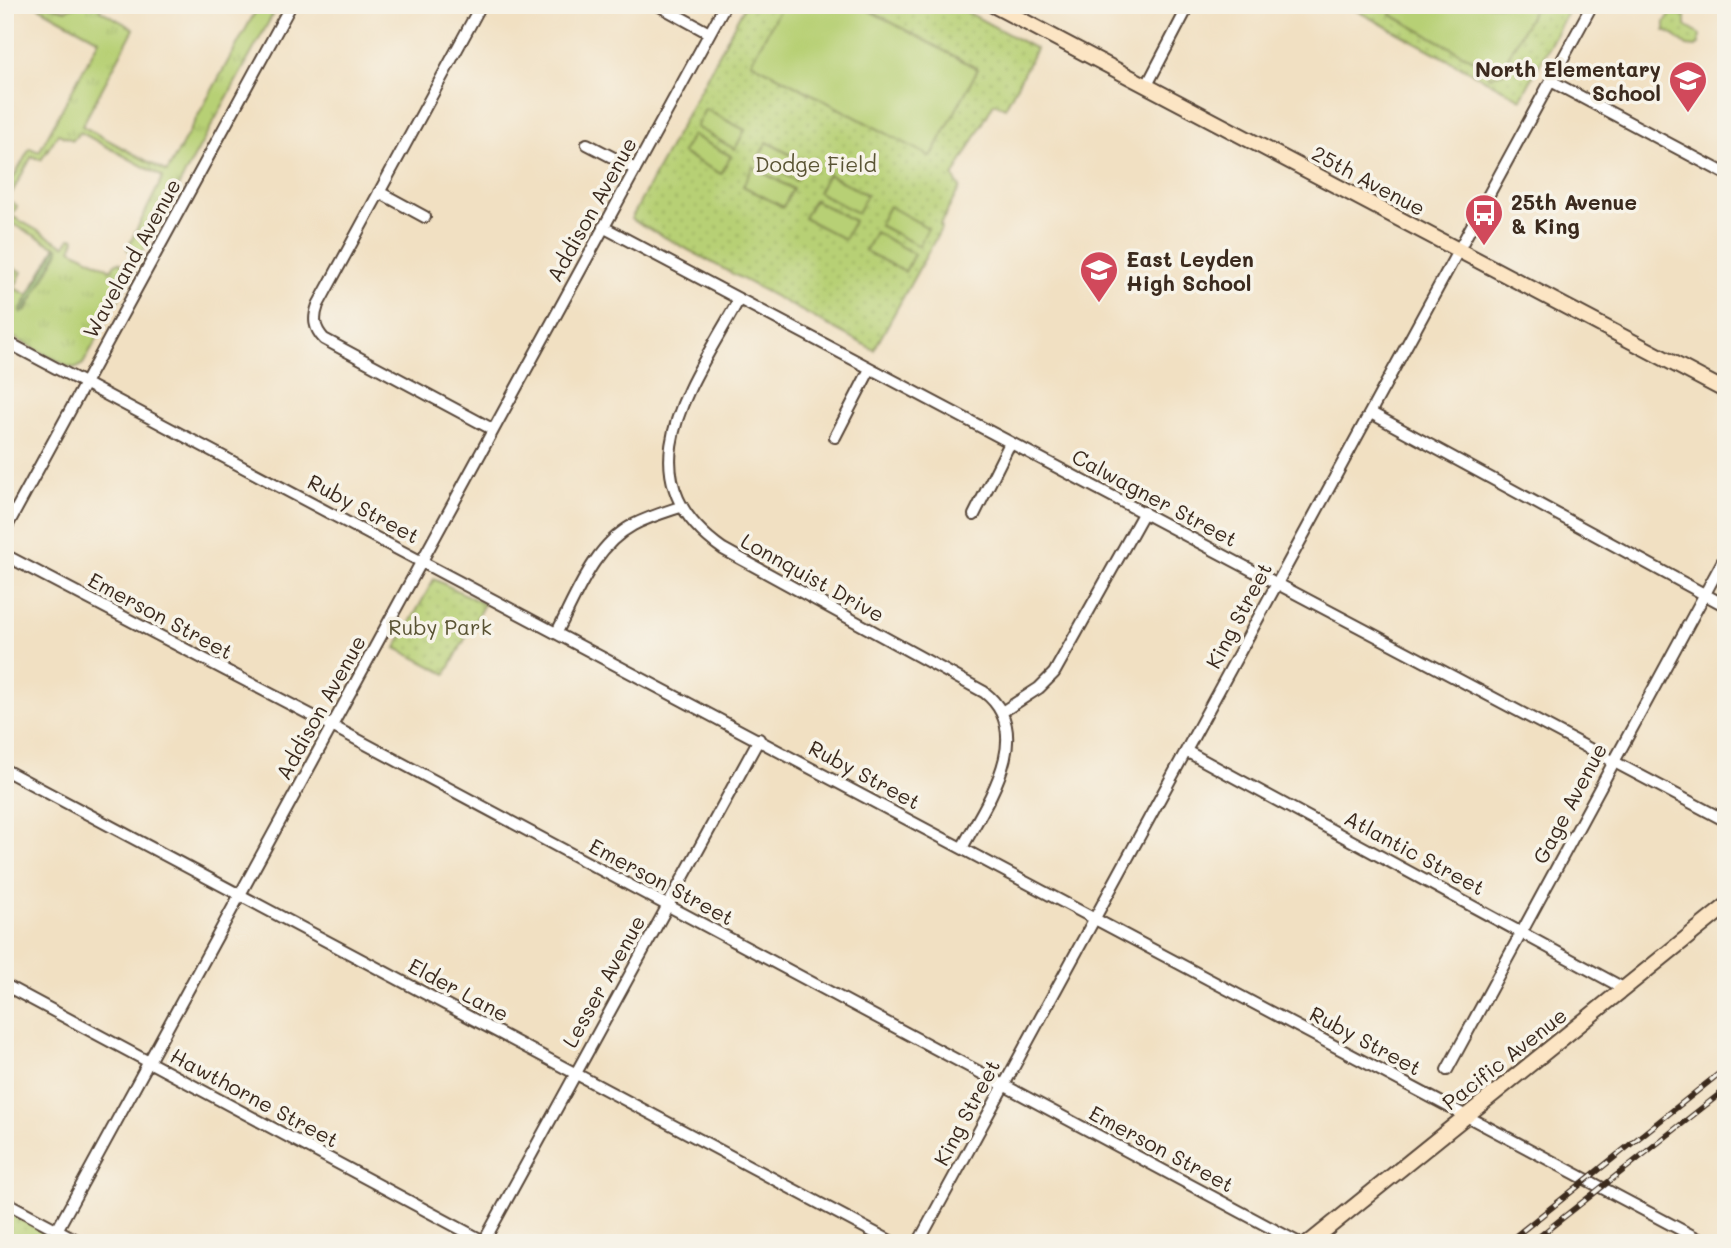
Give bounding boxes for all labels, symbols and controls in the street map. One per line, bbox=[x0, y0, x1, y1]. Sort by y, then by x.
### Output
place label: North Elementary School bbox=[1475, 55, 1661, 106]
school or university icon: North Elementary School bbox=[1667, 59, 1709, 114]
street label: Addison Avenue bbox=[540, 132, 642, 286]
street label: 25th Avenue bbox=[1308, 139, 1430, 221]
park label: Dodge Field bbox=[755, 150, 877, 177]
street label: Waveland Avenue bbox=[76, 173, 186, 343]
place label: 25th Avenue & King bbox=[1511, 188, 1637, 239]
bus stop icon: 25th Avenue & King bbox=[1463, 192, 1505, 247]
place label: East Leyden High School bbox=[1126, 245, 1254, 296]
school or university icon: East Leyden High School bbox=[1078, 249, 1120, 304]
street label: Calwagner Street bbox=[1068, 442, 1242, 552]
street label: Ruby Street bbox=[303, 467, 425, 549]
street label: Lonnquist Drive bbox=[737, 526, 889, 628]
street label: King Street bbox=[1199, 557, 1277, 673]
street label: Emerson Street bbox=[84, 565, 238, 665]
park label: Ruby Park bbox=[388, 613, 492, 640]
street label: Addison Avenue bbox=[269, 630, 371, 784]
street label: Ruby Street bbox=[804, 733, 926, 815]
street label: Gage Avenue bbox=[1526, 738, 1612, 868]
street label: Atlantic Street bbox=[1340, 804, 1490, 900]
street label: Emerson Street bbox=[585, 831, 739, 931]
street label: Lesser Avenue bbox=[555, 910, 651, 1052]
street label: Elder Lane bbox=[404, 951, 514, 1027]
street label: Ruby Street bbox=[1305, 999, 1427, 1081]
street label: Pacific Avenue bbox=[1436, 1001, 1572, 1115]
street label: Hawthorne Street bbox=[166, 1041, 344, 1153]
street label: King Street bbox=[927, 1054, 1005, 1170]
street label: Emerson Street bbox=[1085, 1098, 1239, 1198]

